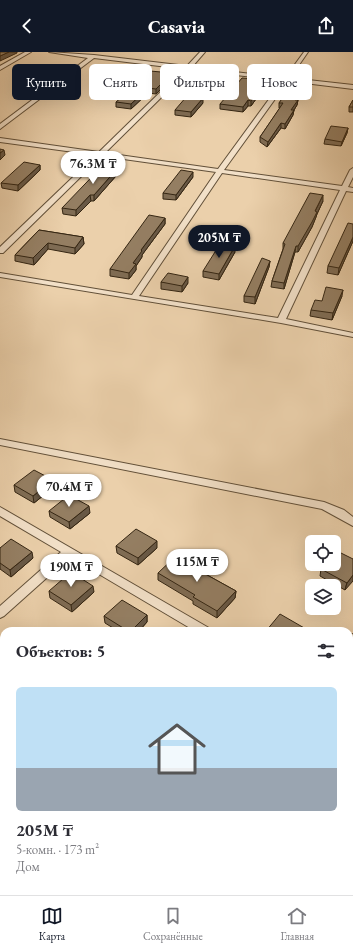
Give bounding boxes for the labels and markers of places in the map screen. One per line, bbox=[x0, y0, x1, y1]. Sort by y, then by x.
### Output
pin: 76.3M ₸ bbox=[56, 151, 130, 185]
pin: 205M ₸ bbox=[186, 225, 252, 259]
pin: 70.4M ₸ bbox=[32, 474, 106, 508]
pin: 115M ₸ bbox=[164, 549, 230, 583]
pin: 190M ₸ bbox=[38, 554, 104, 588]

